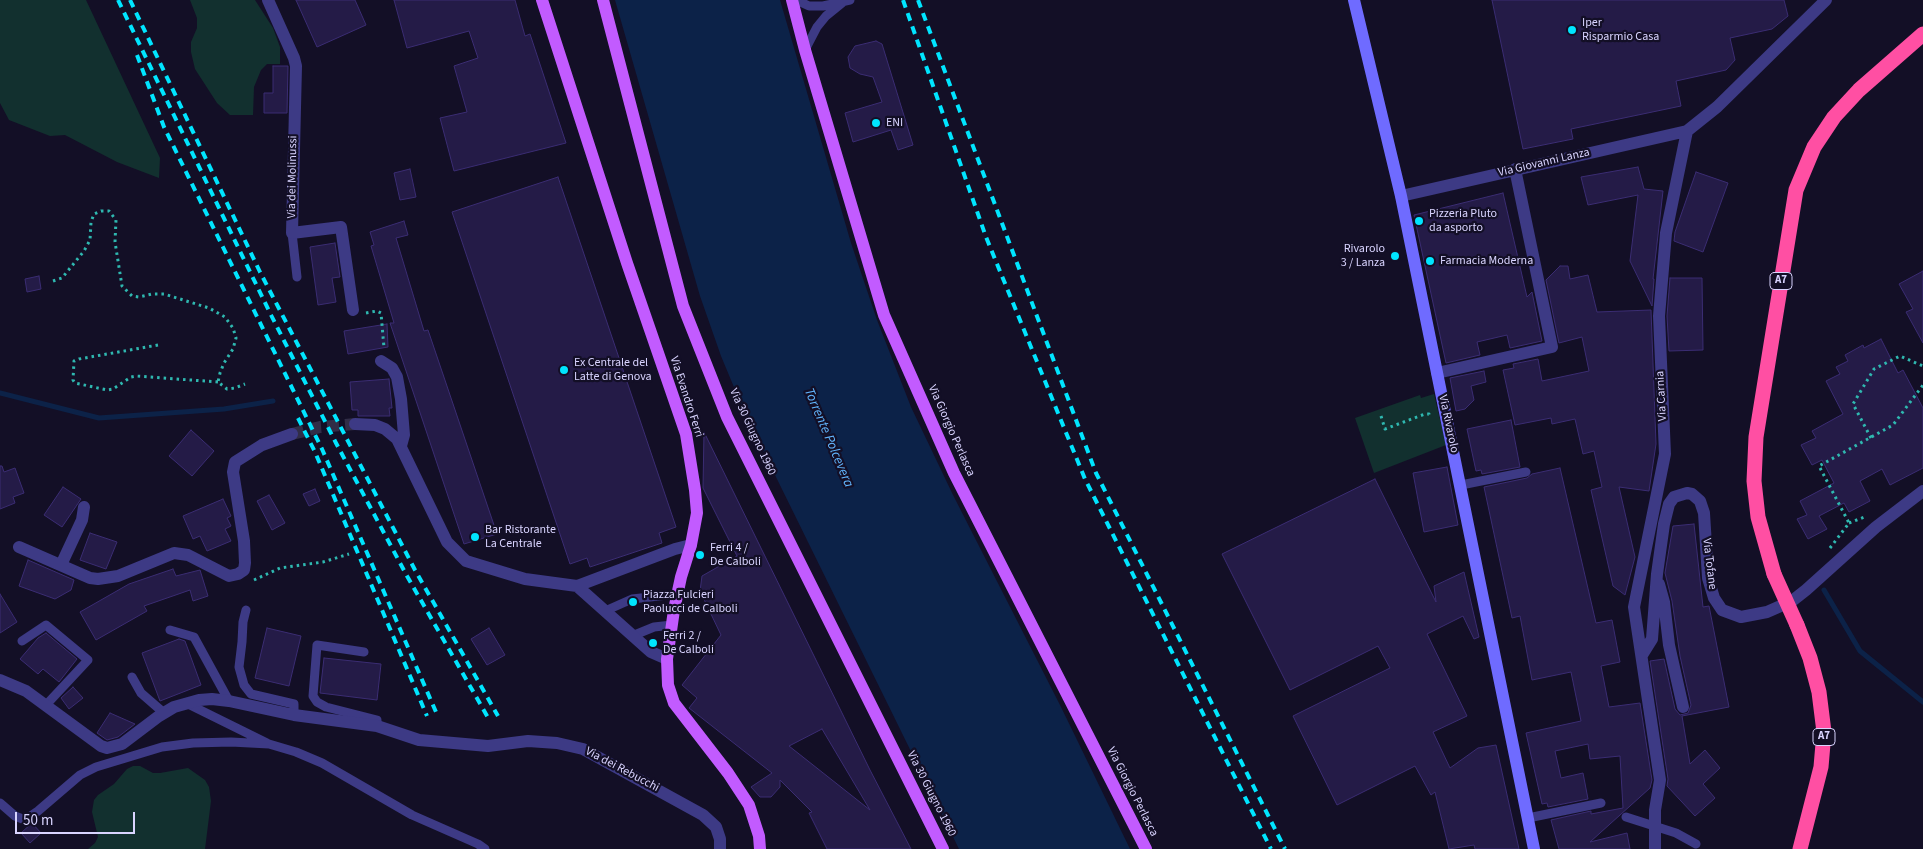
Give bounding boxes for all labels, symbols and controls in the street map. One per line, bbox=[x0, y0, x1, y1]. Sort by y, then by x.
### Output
place label: Iper Risparmio Casa bbox=[1582, 16, 1659, 44]
marker: Iper Risparmio Casa bbox=[1566, 24, 1578, 36]
place label: ENI bbox=[886, 116, 903, 130]
marker: ENI bbox=[870, 117, 882, 129]
street label: Via dei Molinussi bbox=[285, 135, 301, 219]
street label: Via Giovanni Lanza bbox=[1497, 145, 1591, 181]
place label: Pizzeria Pluto da asporto bbox=[1429, 207, 1497, 235]
marker: Pizzeria Pluto da asporto bbox=[1413, 215, 1425, 227]
place label: Rivarolo 3 / Lanza bbox=[1341, 242, 1385, 270]
marker: Rivarolo 3 / Lanza bbox=[1389, 250, 1401, 262]
place label: Farmacia Moderna bbox=[1440, 254, 1533, 268]
marker: Farmacia Moderna bbox=[1424, 255, 1436, 267]
road number: A7 bbox=[1770, 272, 1792, 290]
street label: Via Evandro Ferri bbox=[666, 355, 706, 439]
place label: Ex Centrale del Latte di Genova bbox=[574, 356, 652, 384]
marker: Ex Centrale del Latte di Genova bbox=[558, 364, 570, 376]
street label: Via Carnia bbox=[1653, 371, 1671, 421]
street label: Via Giorgio Perlasca bbox=[924, 383, 978, 479]
street label: Via 30 Giugno 1960 bbox=[726, 386, 778, 478]
water label: Torrente Polcevera bbox=[799, 386, 857, 490]
street label: Via Rivarolo bbox=[1435, 394, 1461, 454]
place label: Bar Ristorante La Centrale bbox=[485, 523, 556, 551]
marker: Bar Ristorante La Centrale bbox=[469, 531, 481, 543]
street label: Via Tofane bbox=[1699, 538, 1719, 590]
place label: Ferri 4 / De Calboli bbox=[710, 541, 761, 569]
marker: Ferri 4 / De Calboli bbox=[694, 549, 706, 561]
place label: Piazza Fulcieri Paolucci de Calboli bbox=[643, 588, 738, 616]
marker: Piazza Fulcieri Paolucci de Calboli bbox=[627, 596, 639, 608]
place label: Ferri 2 / De Calboli bbox=[663, 629, 714, 657]
marker: Ferri 2 / De Calboli bbox=[647, 637, 659, 649]
road number: A7 bbox=[1813, 729, 1835, 746]
street label: Via dei Rebucchi bbox=[583, 745, 661, 795]
street label: Via Giorgio Perlasca bbox=[1103, 745, 1161, 839]
street label: Via 30 Giugno 1960 bbox=[903, 749, 959, 839]
scale bar bbox=[18, 802, 138, 834]
text: 50 m bbox=[23, 810, 53, 831]

